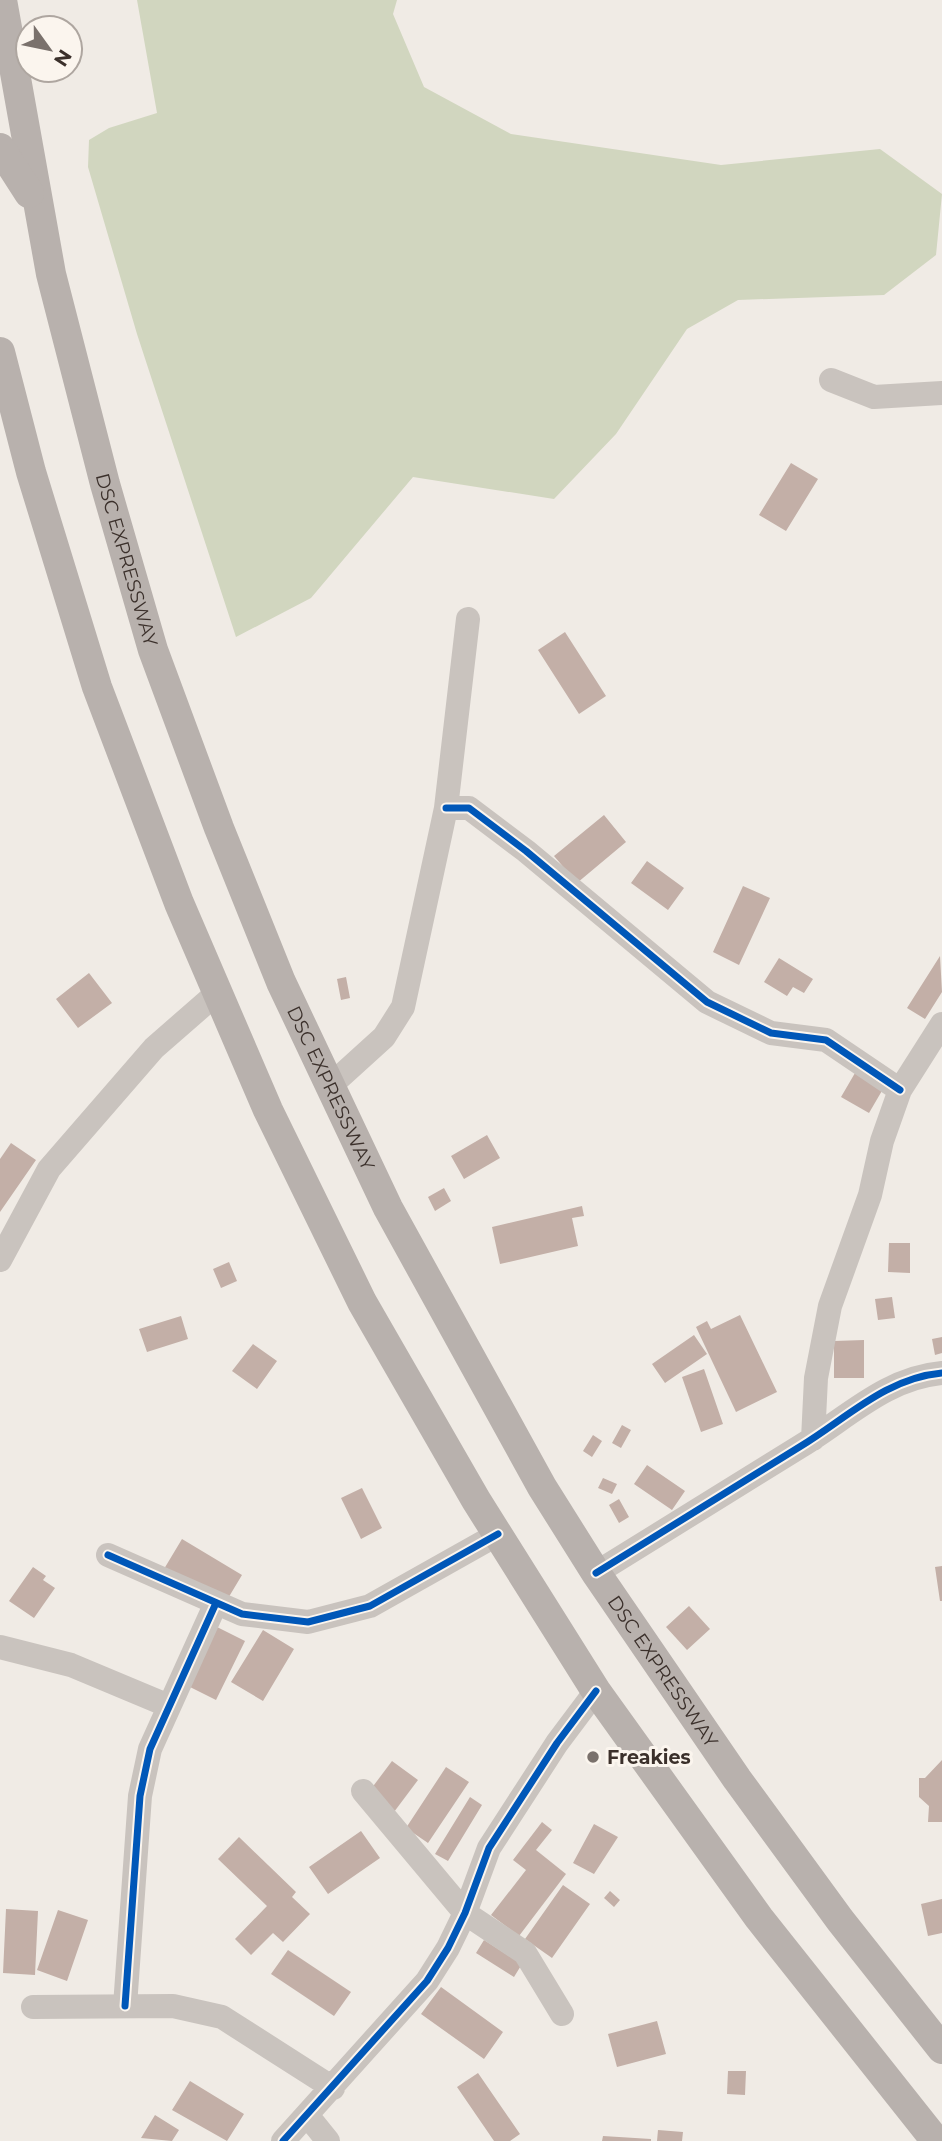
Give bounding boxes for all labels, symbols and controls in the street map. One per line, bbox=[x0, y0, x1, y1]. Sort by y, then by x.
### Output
north arrow bbox=[14, 14, 84, 84]
text: N bbox=[49, 45, 77, 71]
street label: DSC EXPRESSWAY bbox=[91, 471, 163, 650]
street label: DSC EXPRESSWAY bbox=[282, 1002, 380, 1175]
street label: DSC EXPRESSWAY bbox=[603, 1591, 723, 1753]
place label: Freakies bbox=[607, 1746, 691, 1769]
marker: Freakies bbox=[585, 1749, 601, 1765]

